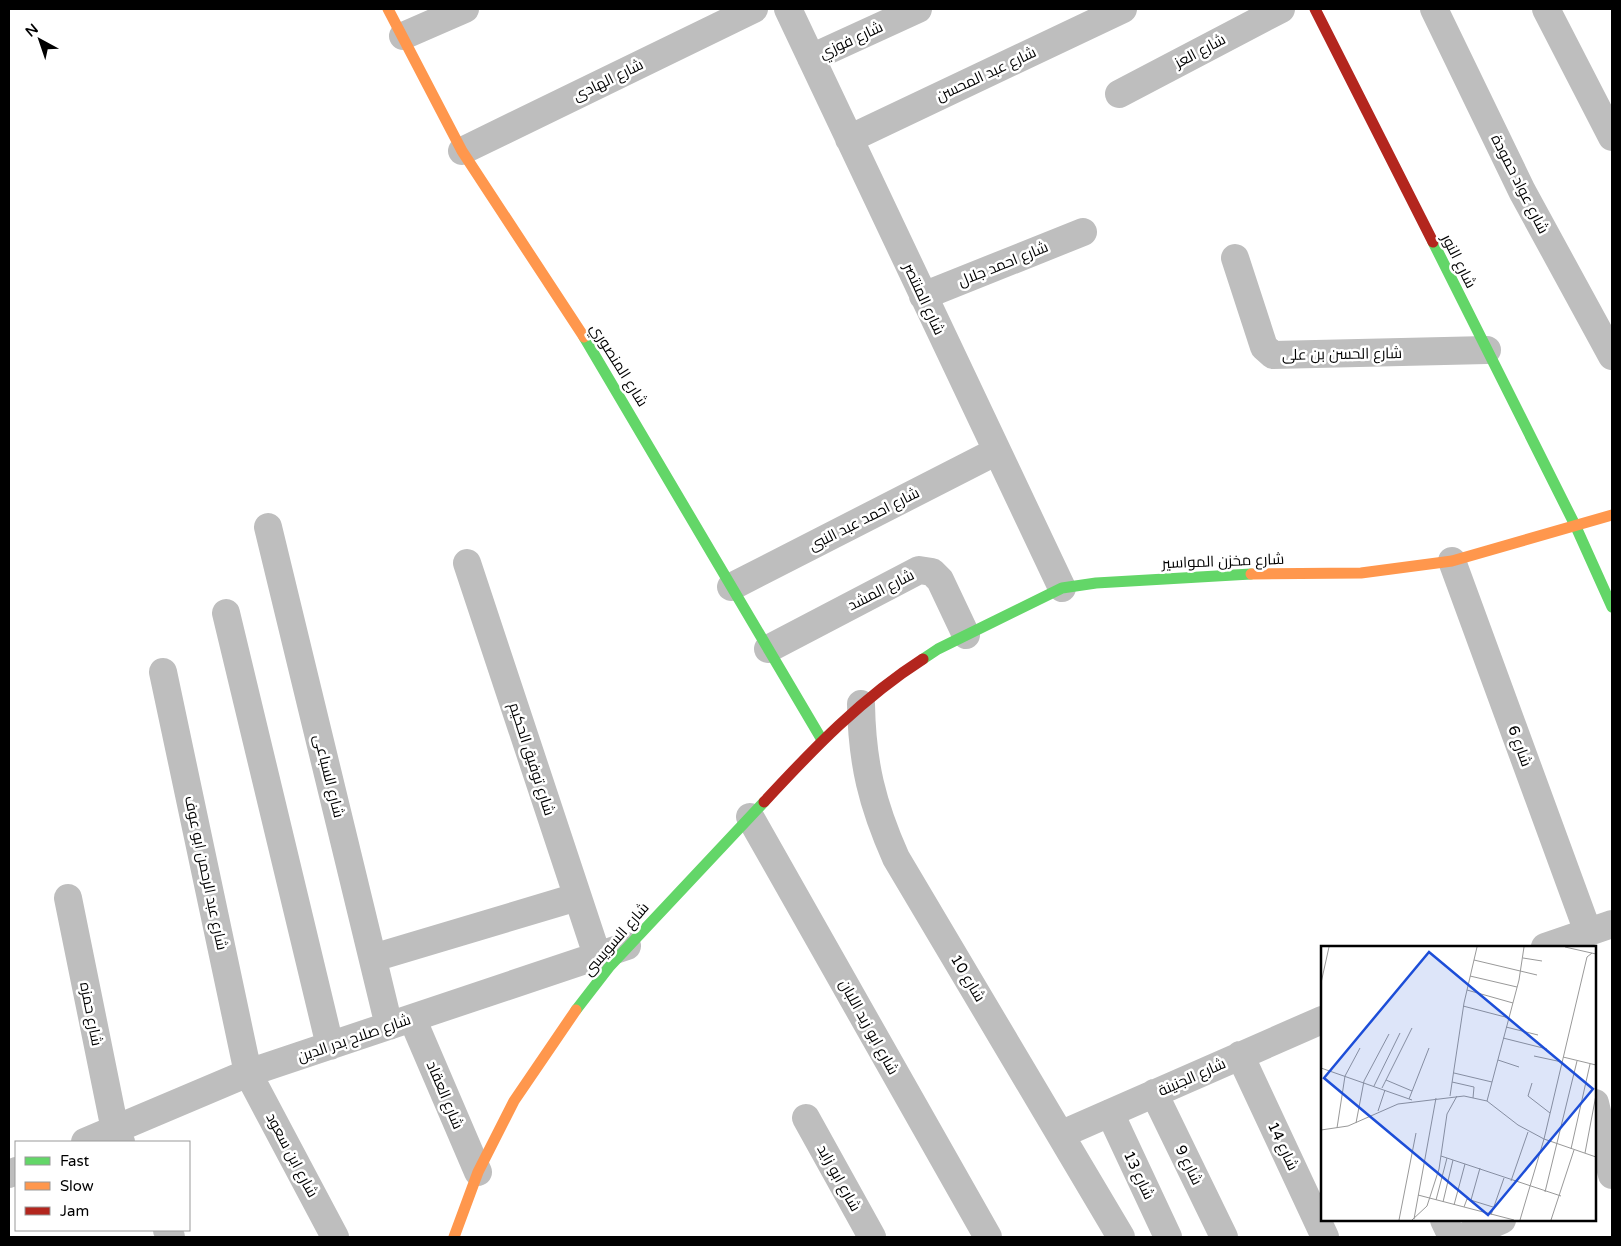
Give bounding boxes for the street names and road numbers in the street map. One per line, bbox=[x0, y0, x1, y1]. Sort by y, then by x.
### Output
street label: شارع فوزي bbox=[816, 17, 887, 65]
street label: شارع العز bbox=[1171, 30, 1230, 74]
street label: شارع عبد المحسن bbox=[933, 43, 1040, 107]
street label: شارع الهادى bbox=[570, 55, 647, 107]
street label: شارع عواد حمودة bbox=[1485, 131, 1553, 237]
street label: شارع النور bbox=[1436, 230, 1480, 292]
street label: شارع احمد جلال bbox=[955, 238, 1052, 292]
street label: شارع المنتصر bbox=[897, 259, 948, 338]
street label: شارع المنصوري bbox=[584, 320, 652, 411]
street label: شارع الحسن بن على bbox=[1282, 344, 1402, 366]
street label: شارع احمد عبد النبى bbox=[806, 483, 923, 556]
street label: شارع مخزن المواسير bbox=[1161, 550, 1285, 574]
street label: شارع المشد bbox=[845, 566, 918, 616]
street label: شارع توفيق الحكيم bbox=[503, 700, 559, 818]
street label: شارع 6 bbox=[1502, 723, 1536, 770]
street label: شارع السباعى bbox=[308, 733, 348, 820]
street label: شارع عبد الرحمن ابو عوف bbox=[179, 794, 231, 952]
street label: شارع السويسى bbox=[579, 899, 654, 981]
street label: شارع 10 bbox=[945, 951, 989, 1006]
street label: شارع ابو زيد اللبان bbox=[834, 976, 903, 1079]
street label: شارع حمزه bbox=[74, 981, 106, 1048]
street label: شارع صلاح بدر الدين bbox=[295, 1010, 414, 1068]
street label: شارع الجنينة bbox=[1155, 1054, 1229, 1102]
street label: شارع العقاد bbox=[421, 1058, 467, 1132]
street label: شارع ابن سعود bbox=[260, 1110, 322, 1201]
street label: شارع 14 bbox=[1262, 1119, 1302, 1174]
street label: شارع ابو زايد bbox=[812, 1141, 865, 1216]
street label: شارع 9 bbox=[1170, 1142, 1206, 1189]
street label: شارع 13 bbox=[1118, 1148, 1158, 1203]

